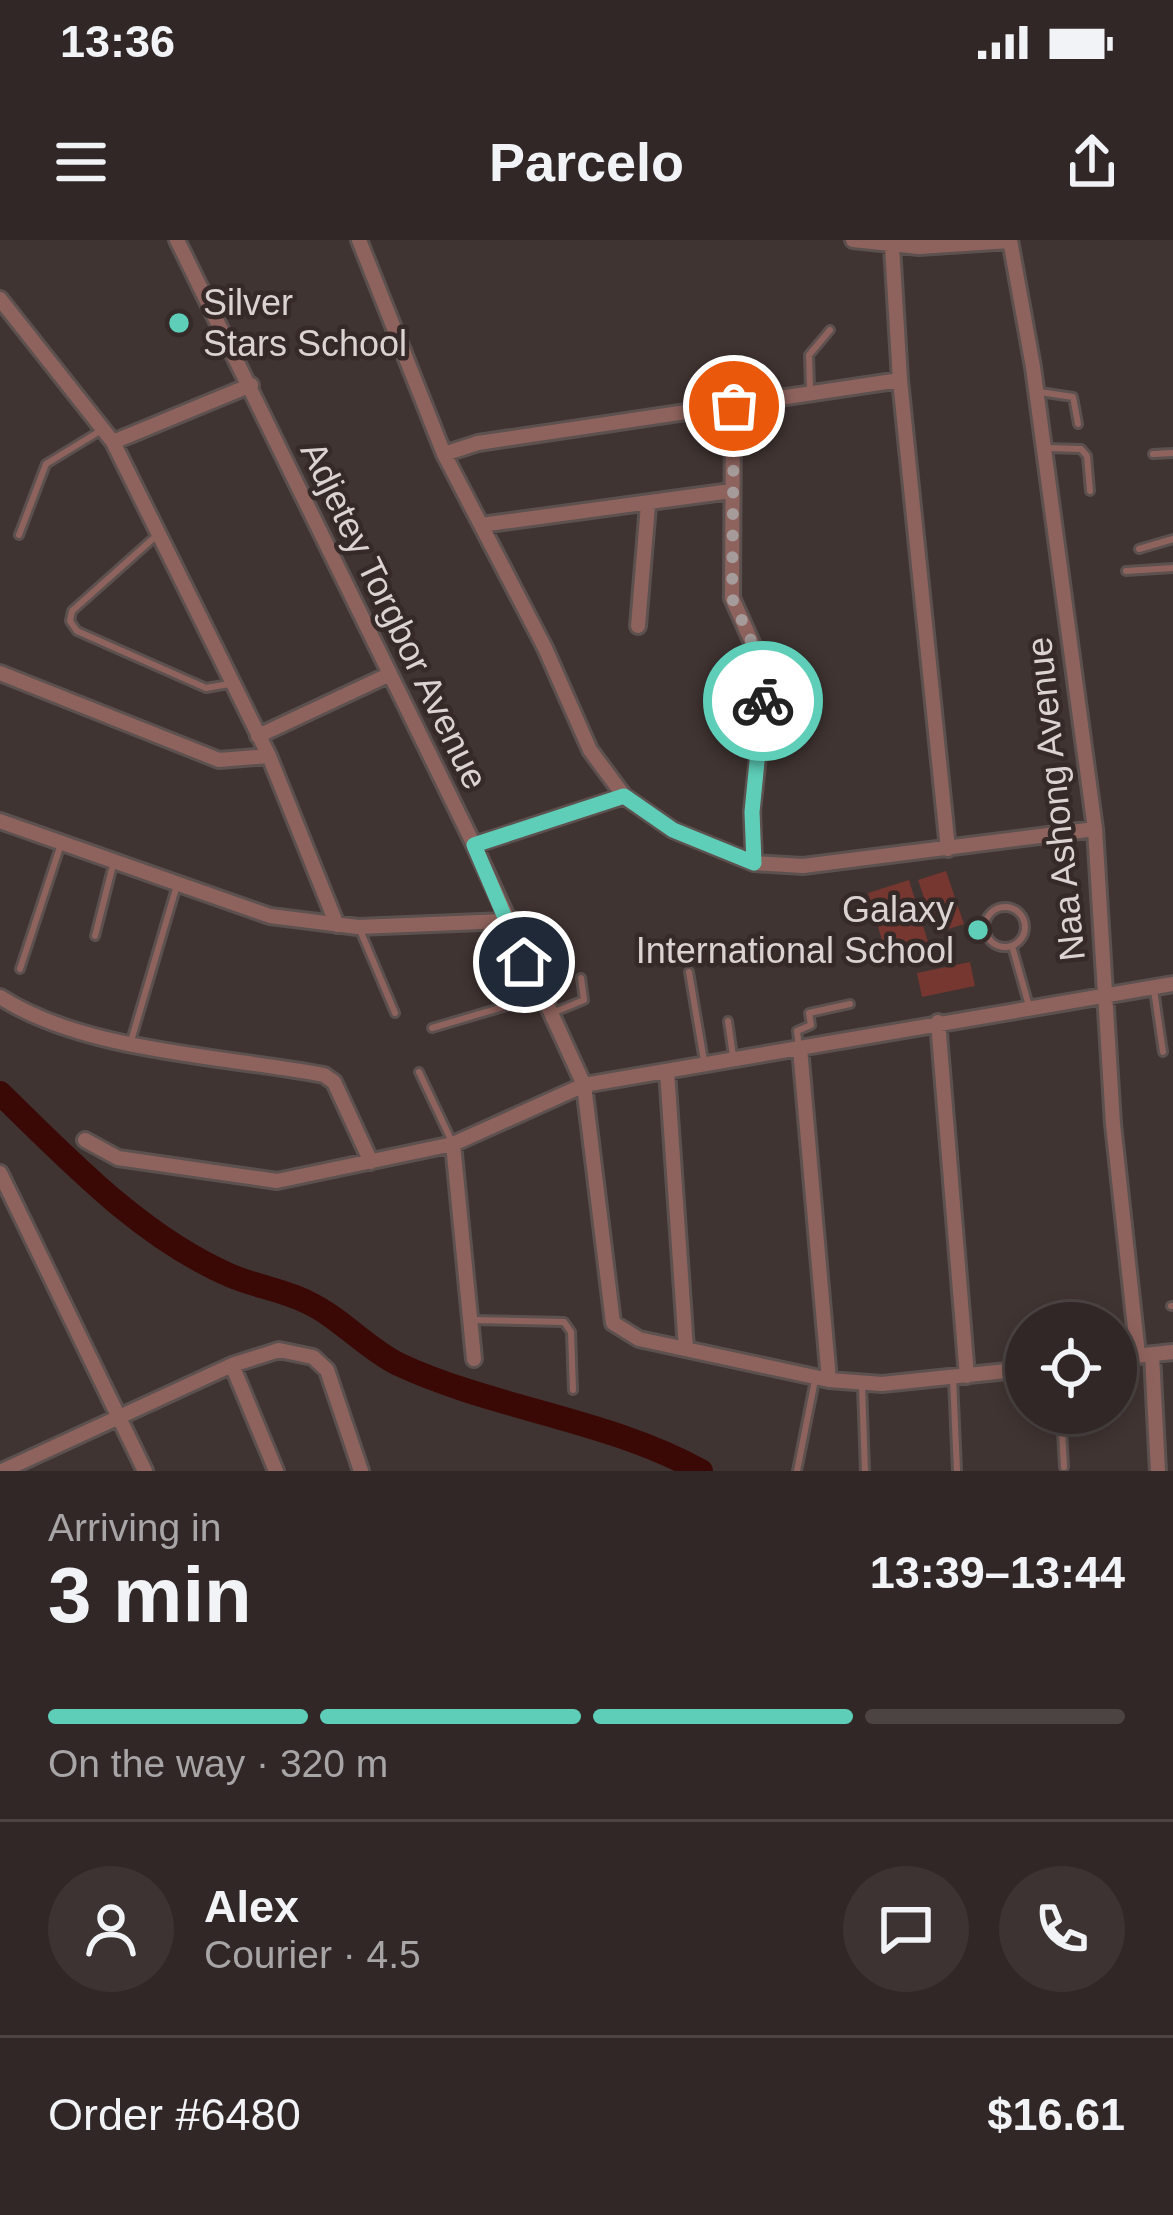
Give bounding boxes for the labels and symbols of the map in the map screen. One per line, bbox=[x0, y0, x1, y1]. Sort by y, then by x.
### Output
place label: Silver Stars School bbox=[203, 282, 407, 364]
marker: Silver Stars School bbox=[166, 310, 192, 336]
pin bbox=[683, 355, 785, 457]
street label: Adjetey Torgbor Avenue bbox=[293, 435, 496, 795]
street label: Naa Ashong Avenue bbox=[1018, 635, 1093, 963]
courier bbox=[703, 641, 823, 761]
place label: Galaxy International School bbox=[636, 889, 954, 971]
pin bbox=[473, 911, 575, 1013]
marker: Galaxy International School bbox=[965, 917, 991, 943]

